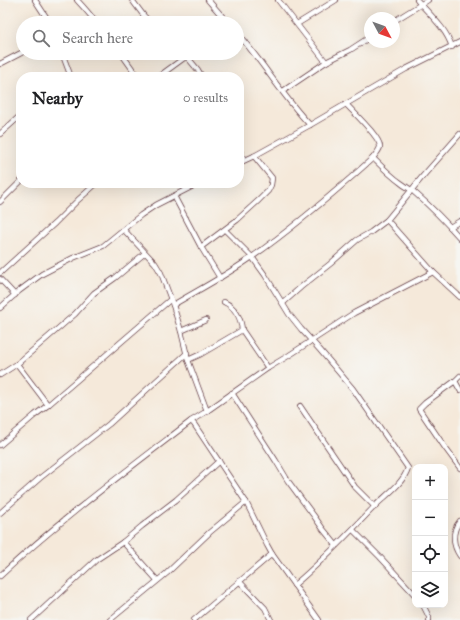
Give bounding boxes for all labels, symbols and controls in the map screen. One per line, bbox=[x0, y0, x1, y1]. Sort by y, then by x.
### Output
north arrow bbox=[364, 12, 400, 48]
search box bbox=[16, 16, 244, 60]
icon: search bbox=[30, 27, 52, 49]
text: Search here bbox=[62, 29, 133, 47]
text: Nearby bbox=[32, 88, 83, 109]
text: 0 results bbox=[183, 90, 228, 106]
map controls bbox=[412, 464, 448, 608]
button: + bbox=[412, 464, 448, 500]
button: − bbox=[412, 500, 448, 536]
button: locate bbox=[412, 536, 448, 572]
button: layers bbox=[412, 572, 448, 608]

